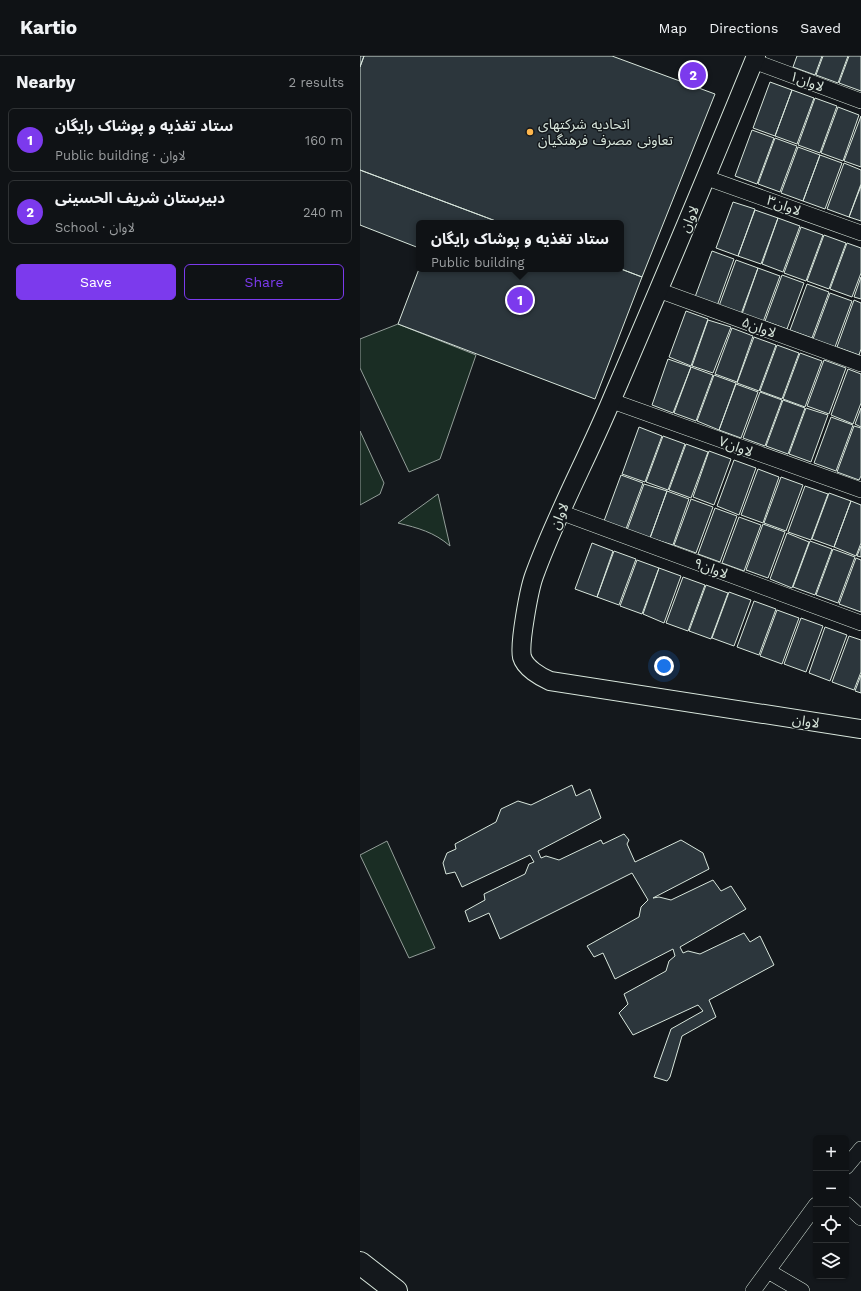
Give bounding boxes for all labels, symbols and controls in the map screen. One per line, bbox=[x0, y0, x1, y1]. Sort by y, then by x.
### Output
text: Kartio bbox=[20, 16, 77, 39]
text: Map bbox=[659, 20, 687, 36]
text: Directions bbox=[709, 20, 778, 36]
text: Saved bbox=[800, 20, 841, 36]
pin: 2 bbox=[680, 60, 706, 90]
street label: ۱لاوان bbox=[787, 67, 826, 96]
text: Nearby bbox=[16, 72, 75, 92]
text: 2 results bbox=[289, 75, 344, 90]
place label: اتحادیه شرکتهای تعاونی مصرف فرهنگیان bbox=[538, 116, 673, 149]
text: ستاد تغذیه و پوشاک رایگان bbox=[55, 117, 233, 135]
marker: اتحادیه شرکتهای تعاونی مصرف فرهنگیان bbox=[525, 127, 535, 137]
text: 1 bbox=[27, 133, 33, 148]
text: 160 m bbox=[305, 133, 343, 148]
text: Public building · لاوان bbox=[55, 148, 186, 163]
text: دبیرستان شریف الحسینی bbox=[55, 189, 225, 207]
street label: ۳لاوان bbox=[764, 191, 803, 220]
street label: لاوان bbox=[676, 203, 703, 235]
text: 2 bbox=[26, 205, 34, 220]
text: 240 m bbox=[303, 205, 343, 220]
text: School · لاوان bbox=[55, 220, 135, 235]
popup bbox=[416, 220, 624, 272]
text: ستاد تغذیه و پوشاک رایگان bbox=[431, 230, 609, 248]
text: Public building bbox=[431, 255, 524, 270]
button: Save bbox=[16, 264, 176, 300]
button: Share bbox=[184, 264, 344, 300]
pin: 1 bbox=[507, 285, 533, 315]
street label: ۵لاوان bbox=[739, 313, 778, 342]
street label: ۷لاوان bbox=[716, 432, 755, 461]
street label: لاوان bbox=[546, 500, 573, 532]
street label: ۹لاوان bbox=[691, 554, 730, 583]
your location bbox=[654, 656, 674, 676]
street label: لاوان bbox=[791, 711, 821, 732]
map controls bbox=[813, 1135, 849, 1279]
button: + bbox=[813, 1135, 849, 1171]
button: − bbox=[813, 1171, 849, 1207]
button: locate bbox=[813, 1207, 849, 1243]
button: layers bbox=[813, 1243, 849, 1279]

